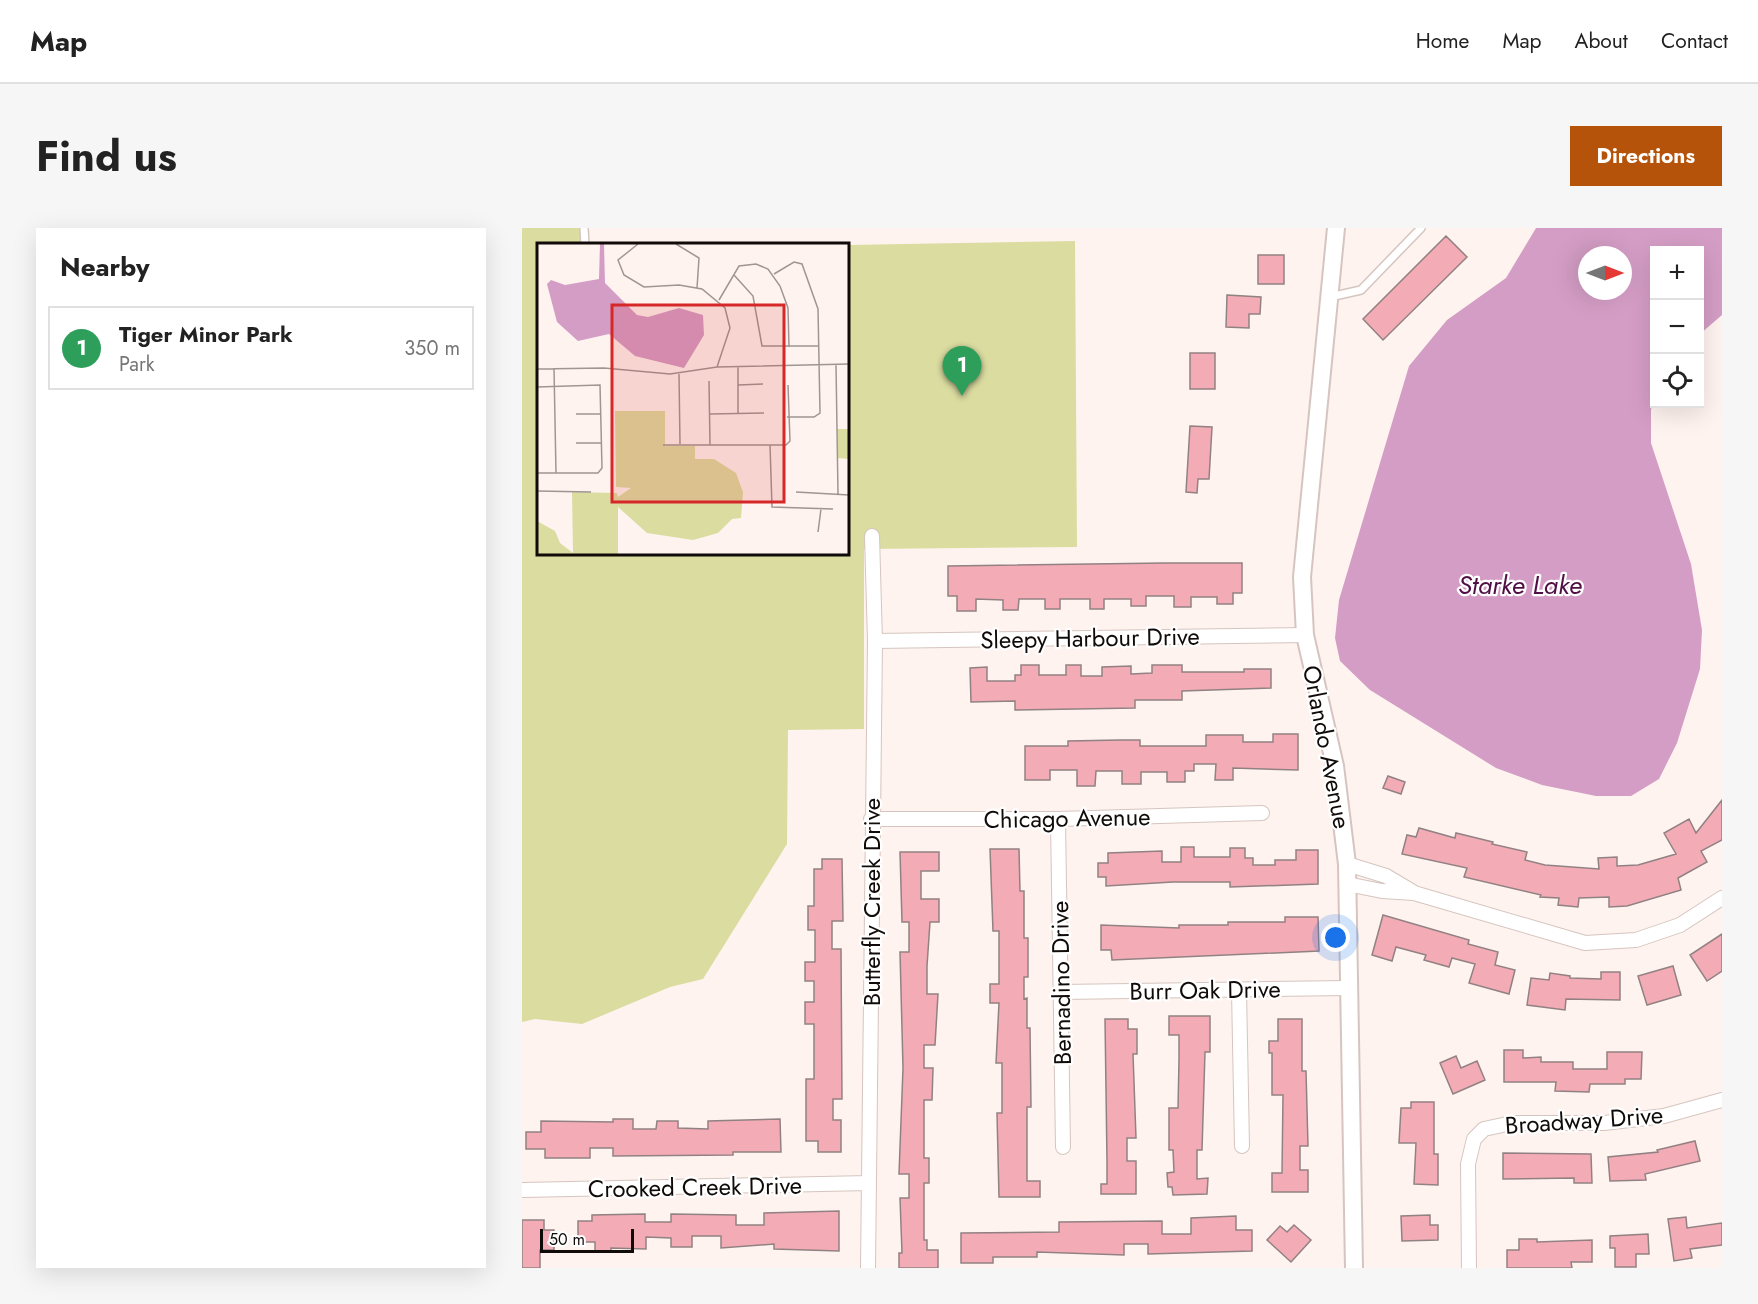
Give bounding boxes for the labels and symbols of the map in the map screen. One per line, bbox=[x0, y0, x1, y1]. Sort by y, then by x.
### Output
inset map bbox=[537, 243, 849, 555]
north arrow bbox=[1578, 246, 1632, 300]
pin: 1 bbox=[942, 346, 982, 396]
water label: Starke Lake bbox=[1458, 566, 1582, 604]
street label: Sleepy Harbour Drive bbox=[980, 619, 1200, 657]
street label: Orlando Avenue bbox=[1294, 662, 1360, 832]
street label: Butterfly Creek Drive bbox=[854, 798, 889, 1006]
street label: Chicago Avenue bbox=[983, 799, 1151, 837]
street label: Bernadino Drive bbox=[1042, 901, 1080, 1065]
your location bbox=[1321, 923, 1350, 952]
street label: Burr Oak Drive bbox=[1129, 971, 1281, 1009]
street label: Broadway Drive bbox=[1504, 1097, 1664, 1143]
street label: Crooked Creek Drive bbox=[588, 1168, 802, 1206]
scale bar bbox=[540, 1226, 634, 1254]

